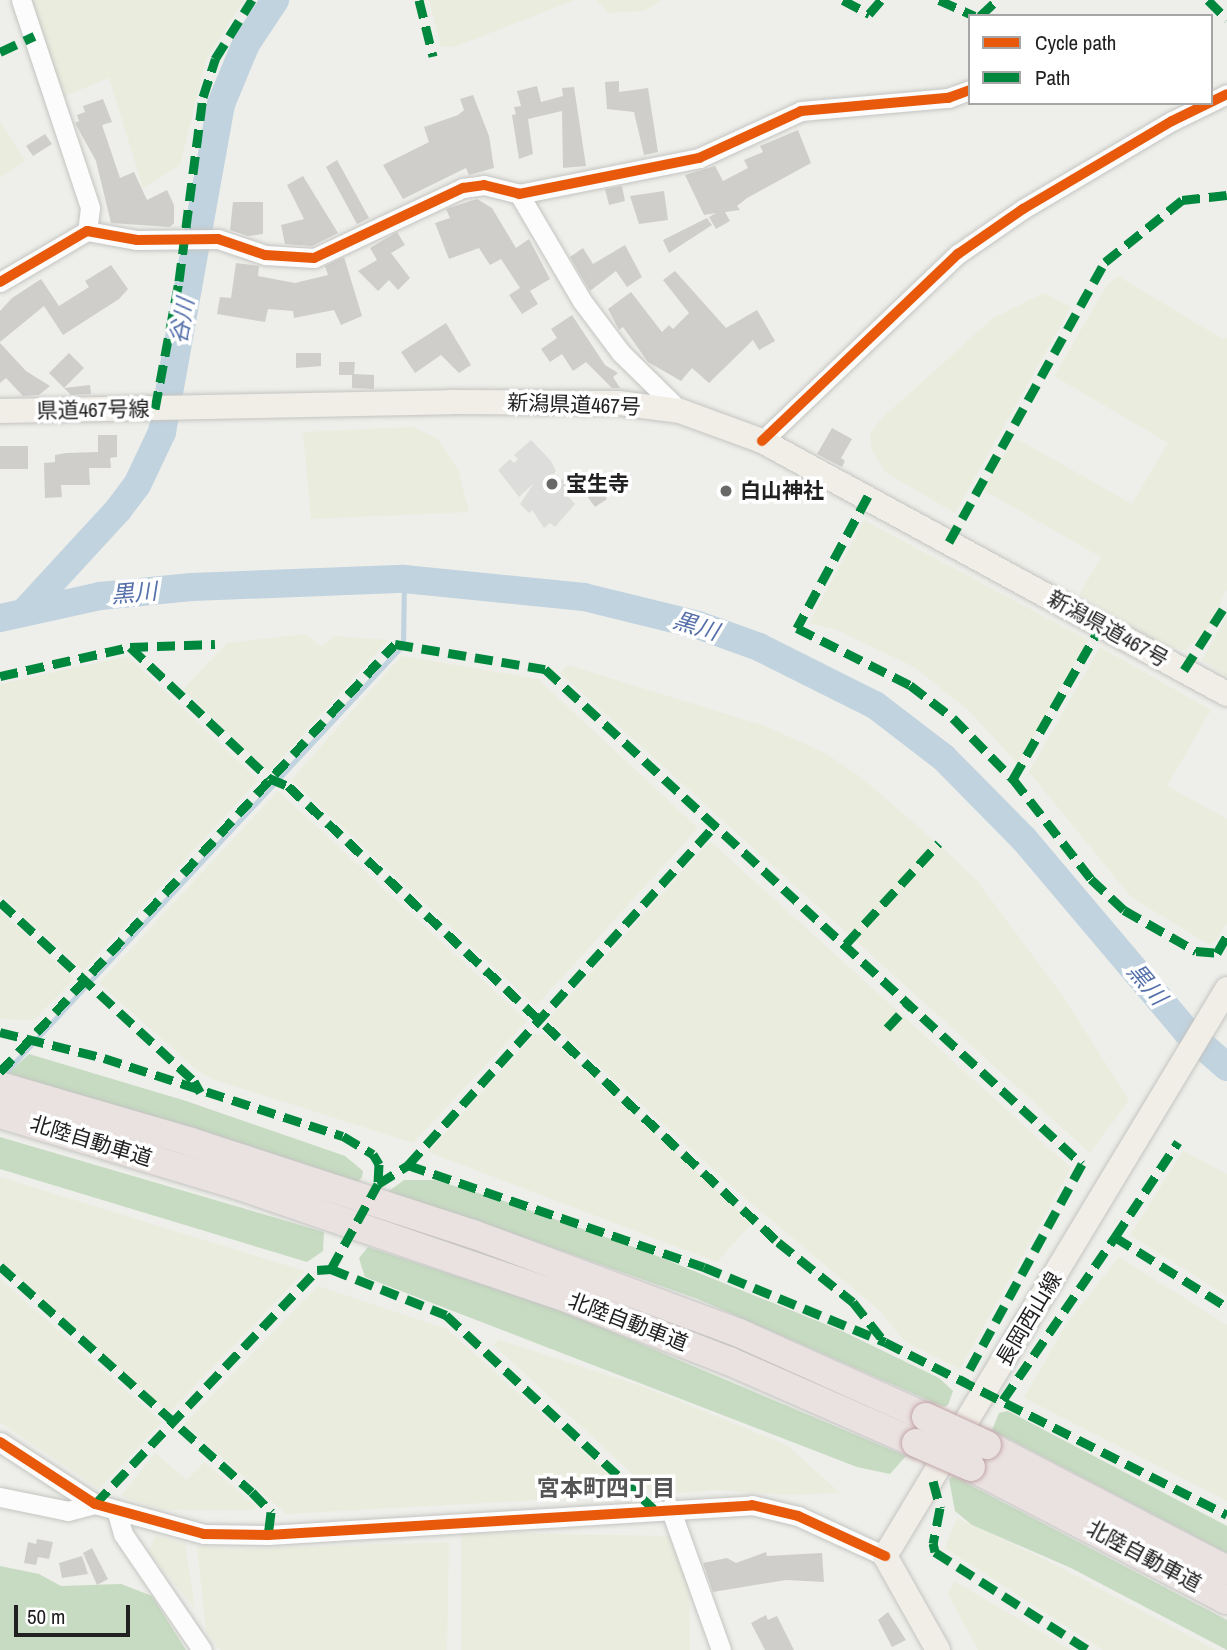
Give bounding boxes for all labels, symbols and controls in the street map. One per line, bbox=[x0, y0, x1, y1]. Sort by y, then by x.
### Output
legend bbox=[968, 14, 1213, 105]
text: Cycle path bbox=[1035, 28, 1116, 57]
text: Path bbox=[1035, 63, 1070, 92]
water label: 谷川 bbox=[164, 296, 200, 346]
street label: 新潟県道467号 bbox=[507, 390, 641, 420]
street label: 県道467号線 bbox=[36, 396, 150, 424]
place label: 宝生寺 bbox=[566, 471, 629, 497]
marker: 宝生寺 bbox=[544, 476, 560, 492]
place label: 白山神社 bbox=[740, 478, 824, 504]
marker: 白山神社 bbox=[718, 483, 734, 499]
water label: 黒川 bbox=[110, 577, 158, 609]
street label: 新潟県道467号 bbox=[1043, 586, 1173, 672]
water label: 黒川 bbox=[670, 606, 722, 646]
water label: 黒川 bbox=[1122, 958, 1172, 1010]
street label: 北陸自動車道 bbox=[27, 1111, 155, 1171]
street label: 長岡西山線 bbox=[991, 1268, 1067, 1370]
street label: 北陸自動車道 bbox=[565, 1288, 691, 1356]
district label: 宮本町四丁目 bbox=[537, 1474, 675, 1502]
street label: 北陸自動車道 bbox=[1082, 1515, 1206, 1597]
scale bar bbox=[18, 1590, 133, 1634]
text: 50 m bbox=[27, 1602, 65, 1631]

